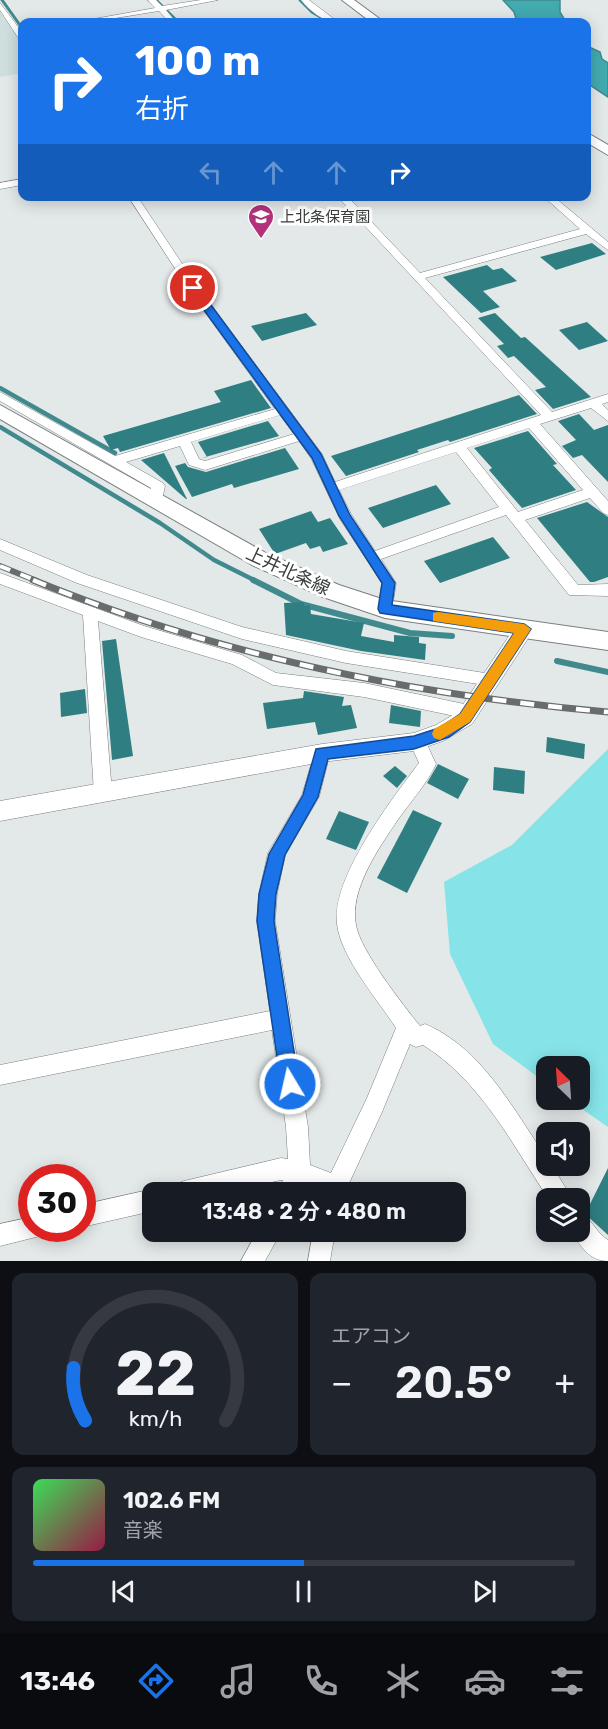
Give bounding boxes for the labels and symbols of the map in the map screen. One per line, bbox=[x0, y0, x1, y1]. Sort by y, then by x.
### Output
school or university icon: 上北条保育園 bbox=[246, 202, 276, 240]
place label: 上北条保育園 bbox=[280, 208, 370, 226]
pin bbox=[167, 262, 218, 313]
street label: 上井北条線 bbox=[243, 542, 333, 600]
position arrow bbox=[258, 1052, 322, 1116]
north arrow bbox=[536, 1056, 590, 1110]
speed limit sign: 30 bbox=[18, 1164, 96, 1242]

